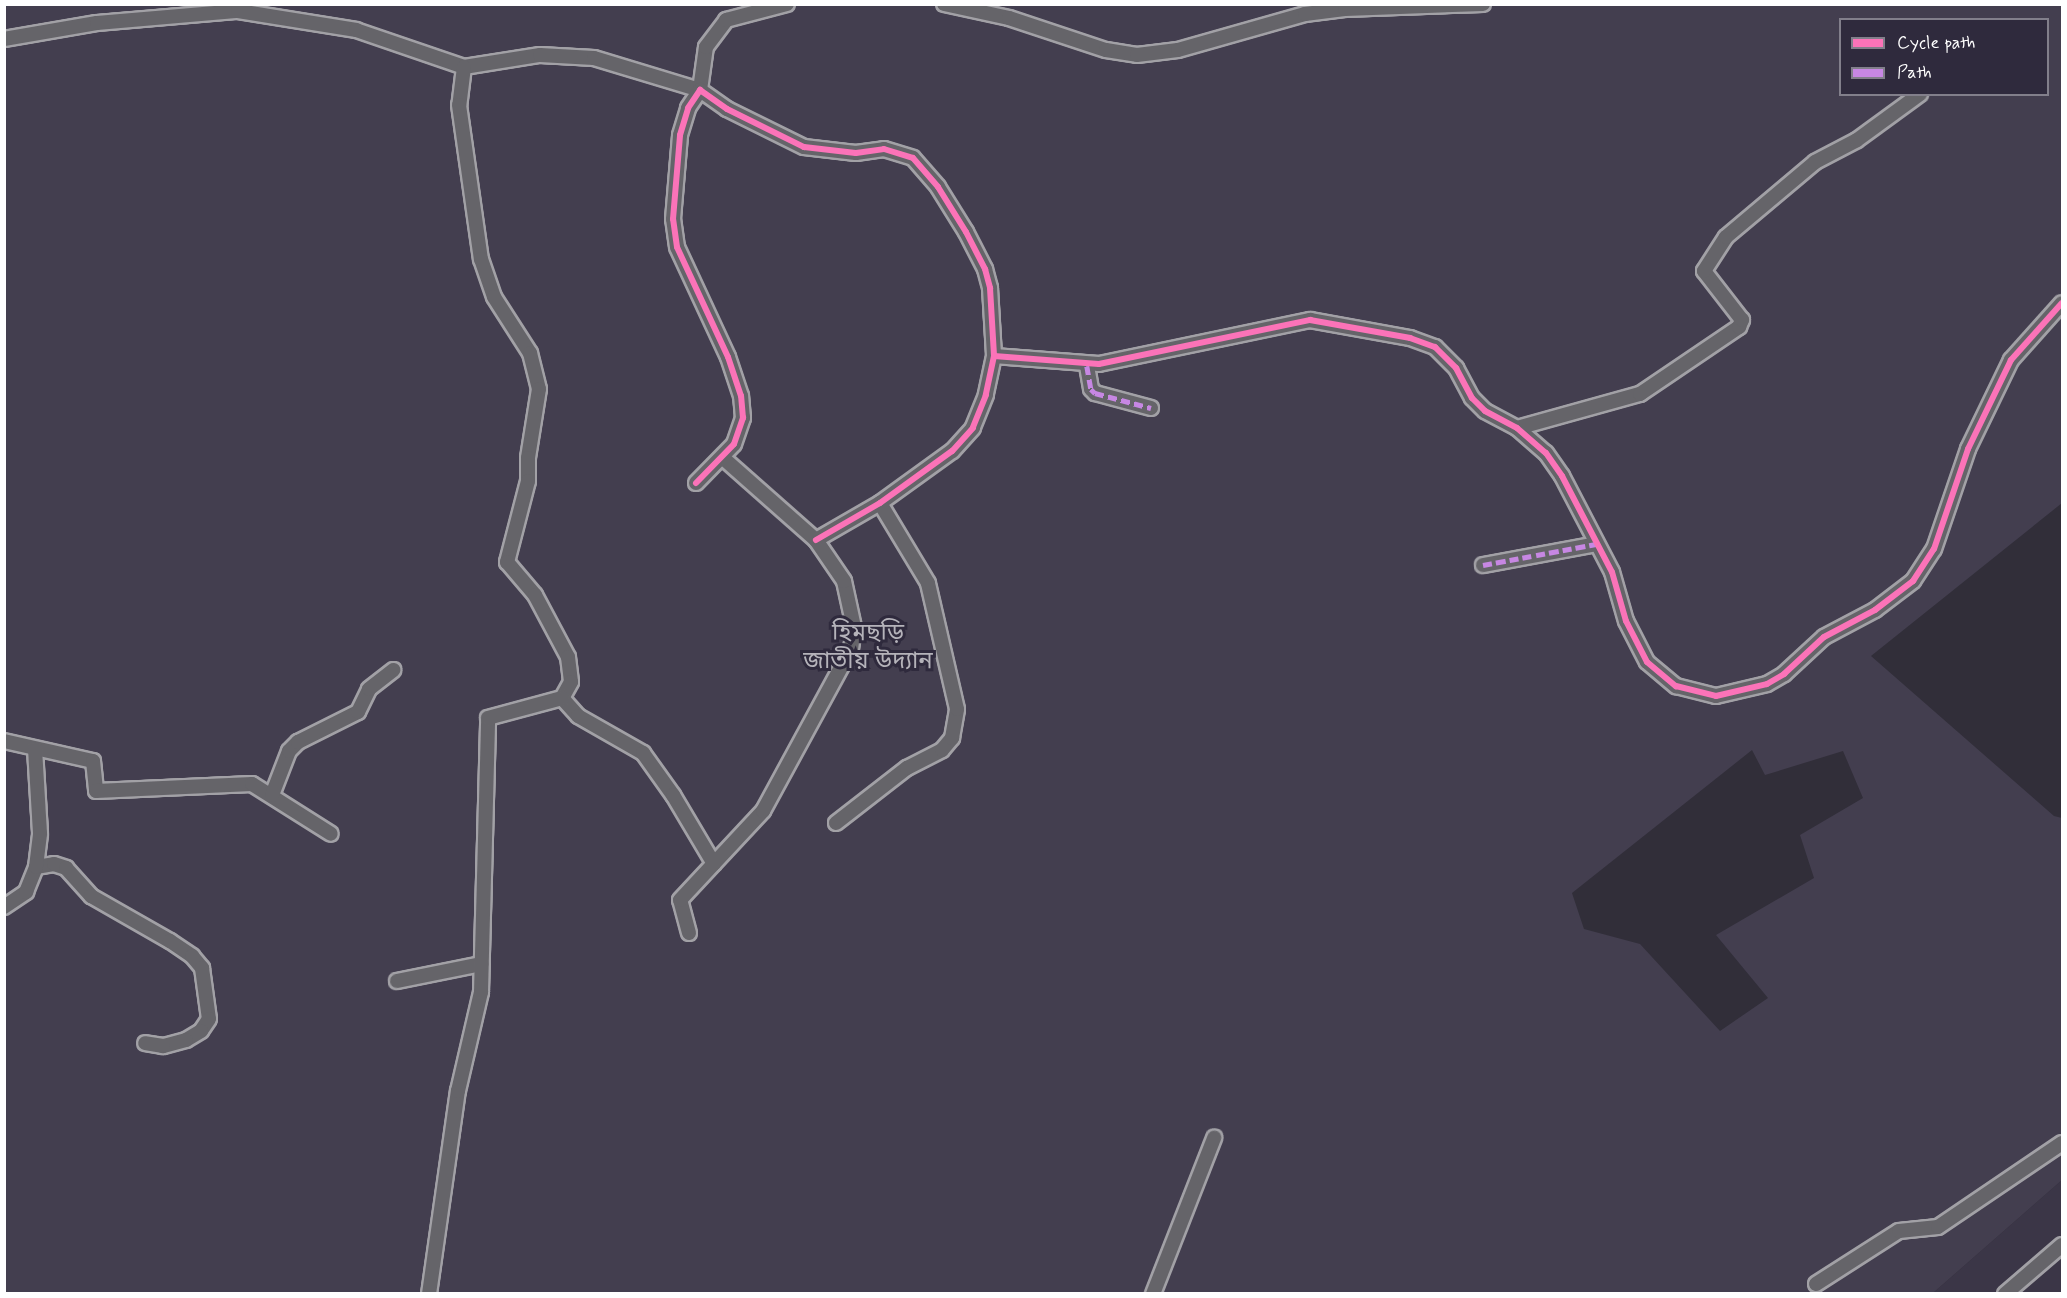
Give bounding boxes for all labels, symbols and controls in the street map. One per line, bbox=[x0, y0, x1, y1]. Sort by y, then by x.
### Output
legend bbox=[1839, 18, 2049, 96]
text: Cycle path bbox=[1897, 31, 1975, 55]
text: Path bbox=[1897, 61, 1932, 85]
park label: হিমছড়ি জাতীয় উদ্যান bbox=[803, 620, 933, 676]

